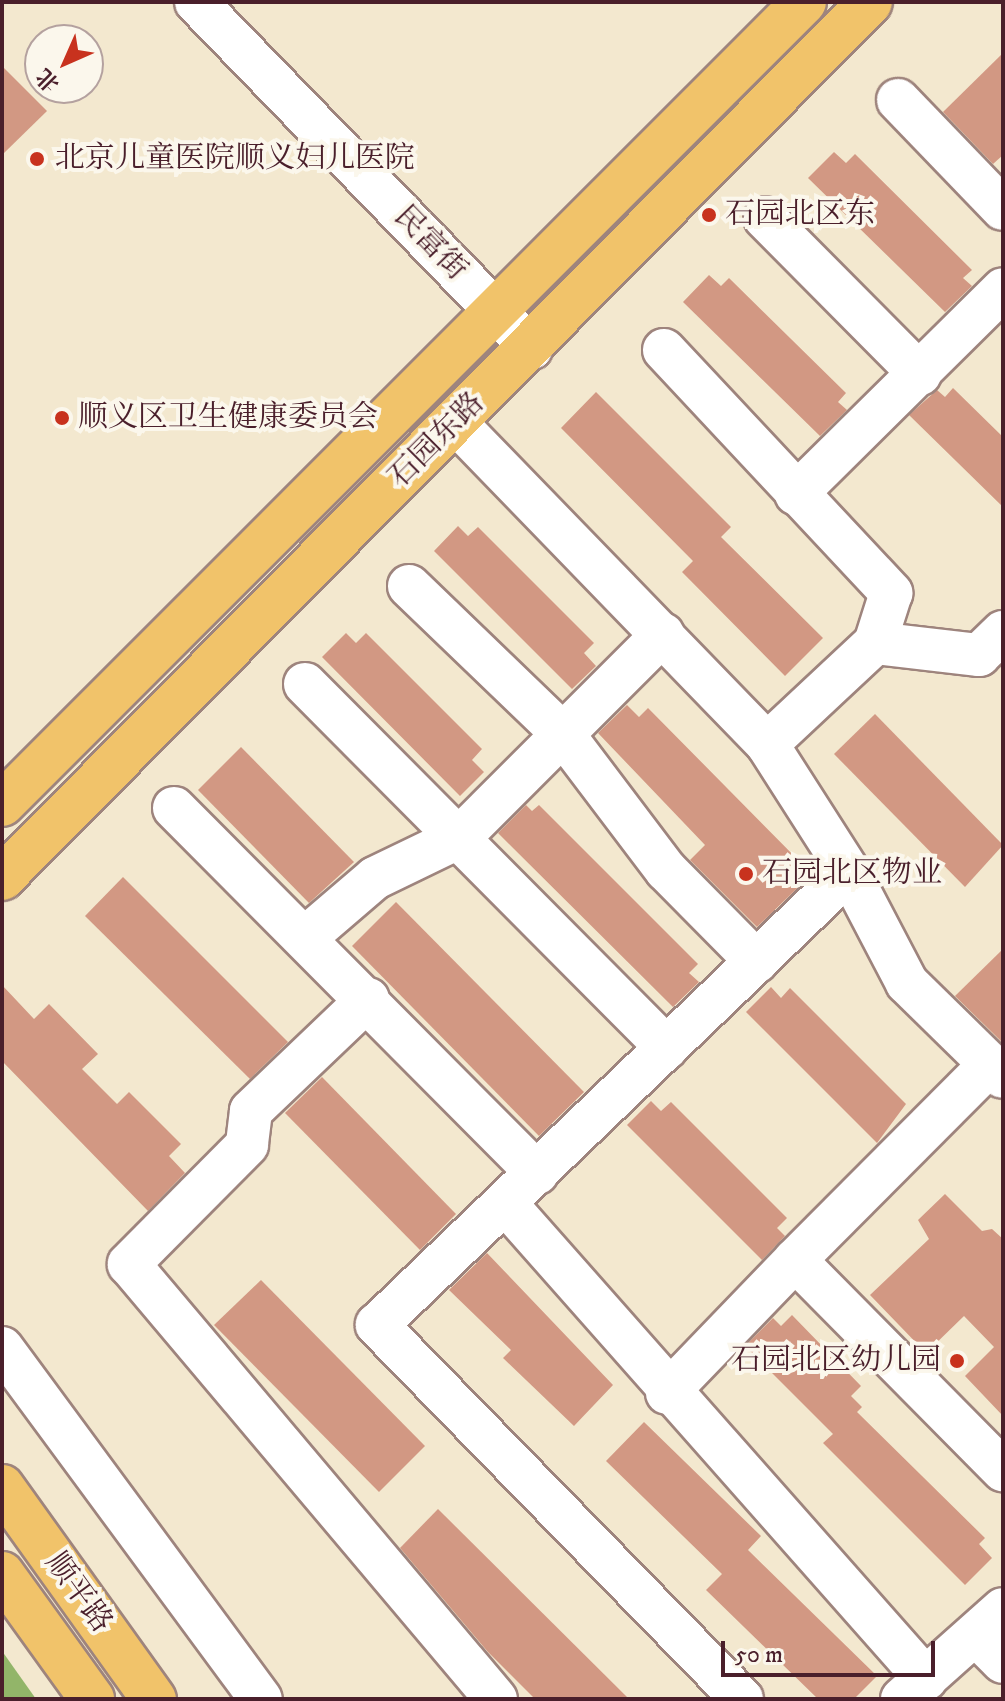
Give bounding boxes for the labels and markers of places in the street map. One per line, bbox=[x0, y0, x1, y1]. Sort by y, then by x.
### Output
place label: 北京儿童医院顺义妇儿医院 bbox=[55, 141, 415, 177]
marker: 北京儿童医院顺义妇儿医院 bbox=[26, 148, 48, 170]
place label: 石园北区东 bbox=[725, 197, 875, 233]
marker: 石园北区东 bbox=[700, 206, 718, 224]
place label: 顺义区卫生健康委员会 bbox=[78, 400, 378, 436]
marker: 顺义区卫生健康委员会 bbox=[53, 409, 71, 427]
place label: 石园北区物业 bbox=[762, 856, 942, 892]
marker: 石园北区物业 bbox=[737, 865, 755, 883]
place label: 石园北区幼儿园 bbox=[731, 1343, 941, 1379]
marker: 石园北区幼儿园 bbox=[948, 1352, 966, 1370]

